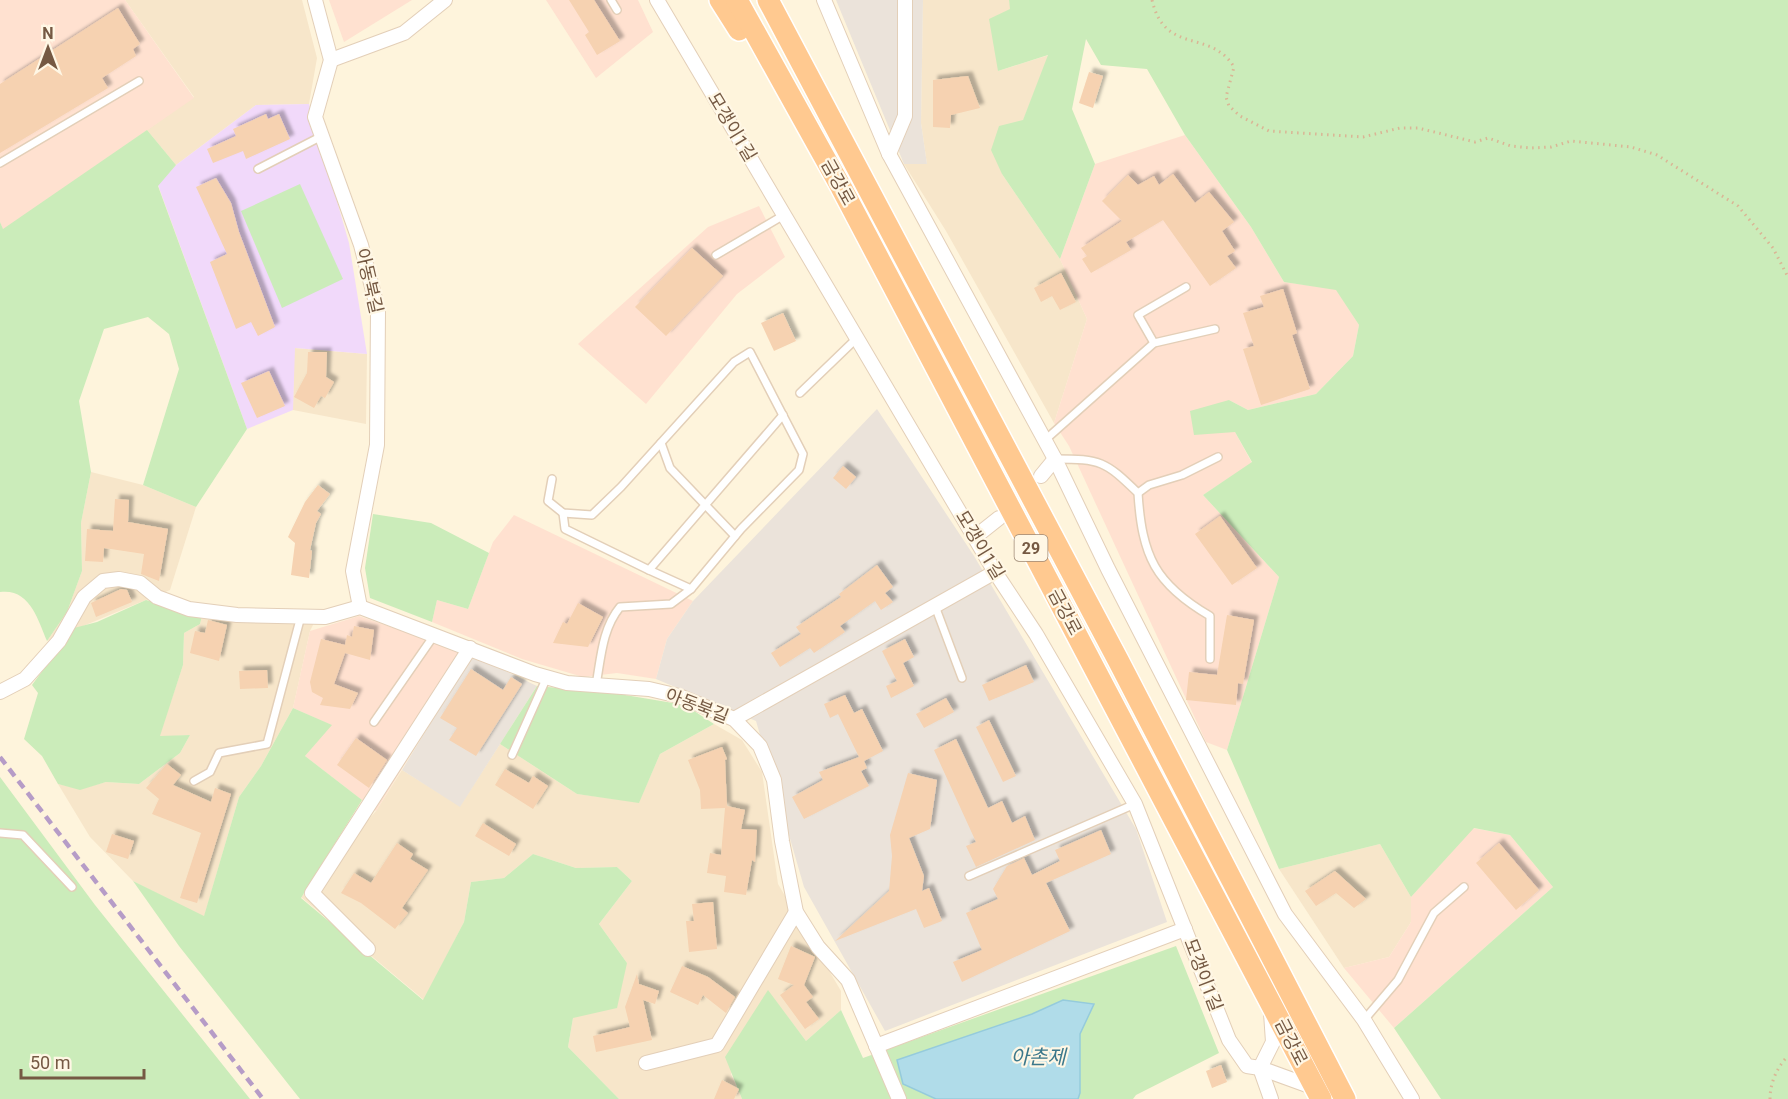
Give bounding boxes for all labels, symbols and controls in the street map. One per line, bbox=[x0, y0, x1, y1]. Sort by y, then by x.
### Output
north arrow bbox=[18, 18, 78, 78]
text: N bbox=[42, 24, 54, 43]
street label: 모갱이1길 bbox=[704, 89, 761, 165]
street label: 금강로 bbox=[817, 155, 860, 209]
street label: 아동북길 bbox=[352, 246, 387, 316]
street label: 모갱이1길 bbox=[952, 507, 1009, 583]
road number: 29 bbox=[1014, 535, 1048, 561]
street label: 금강로 bbox=[1045, 585, 1086, 639]
street label: 아동북길 bbox=[662, 684, 732, 727]
street label: 모갱이1길 bbox=[1180, 935, 1227, 1014]
street label: 금강로 bbox=[1271, 1015, 1312, 1069]
scale bar bbox=[21, 1042, 144, 1080]
water label: 아촌제 bbox=[1010, 1045, 1068, 1069]
text: 50 m bbox=[30, 1052, 70, 1073]

